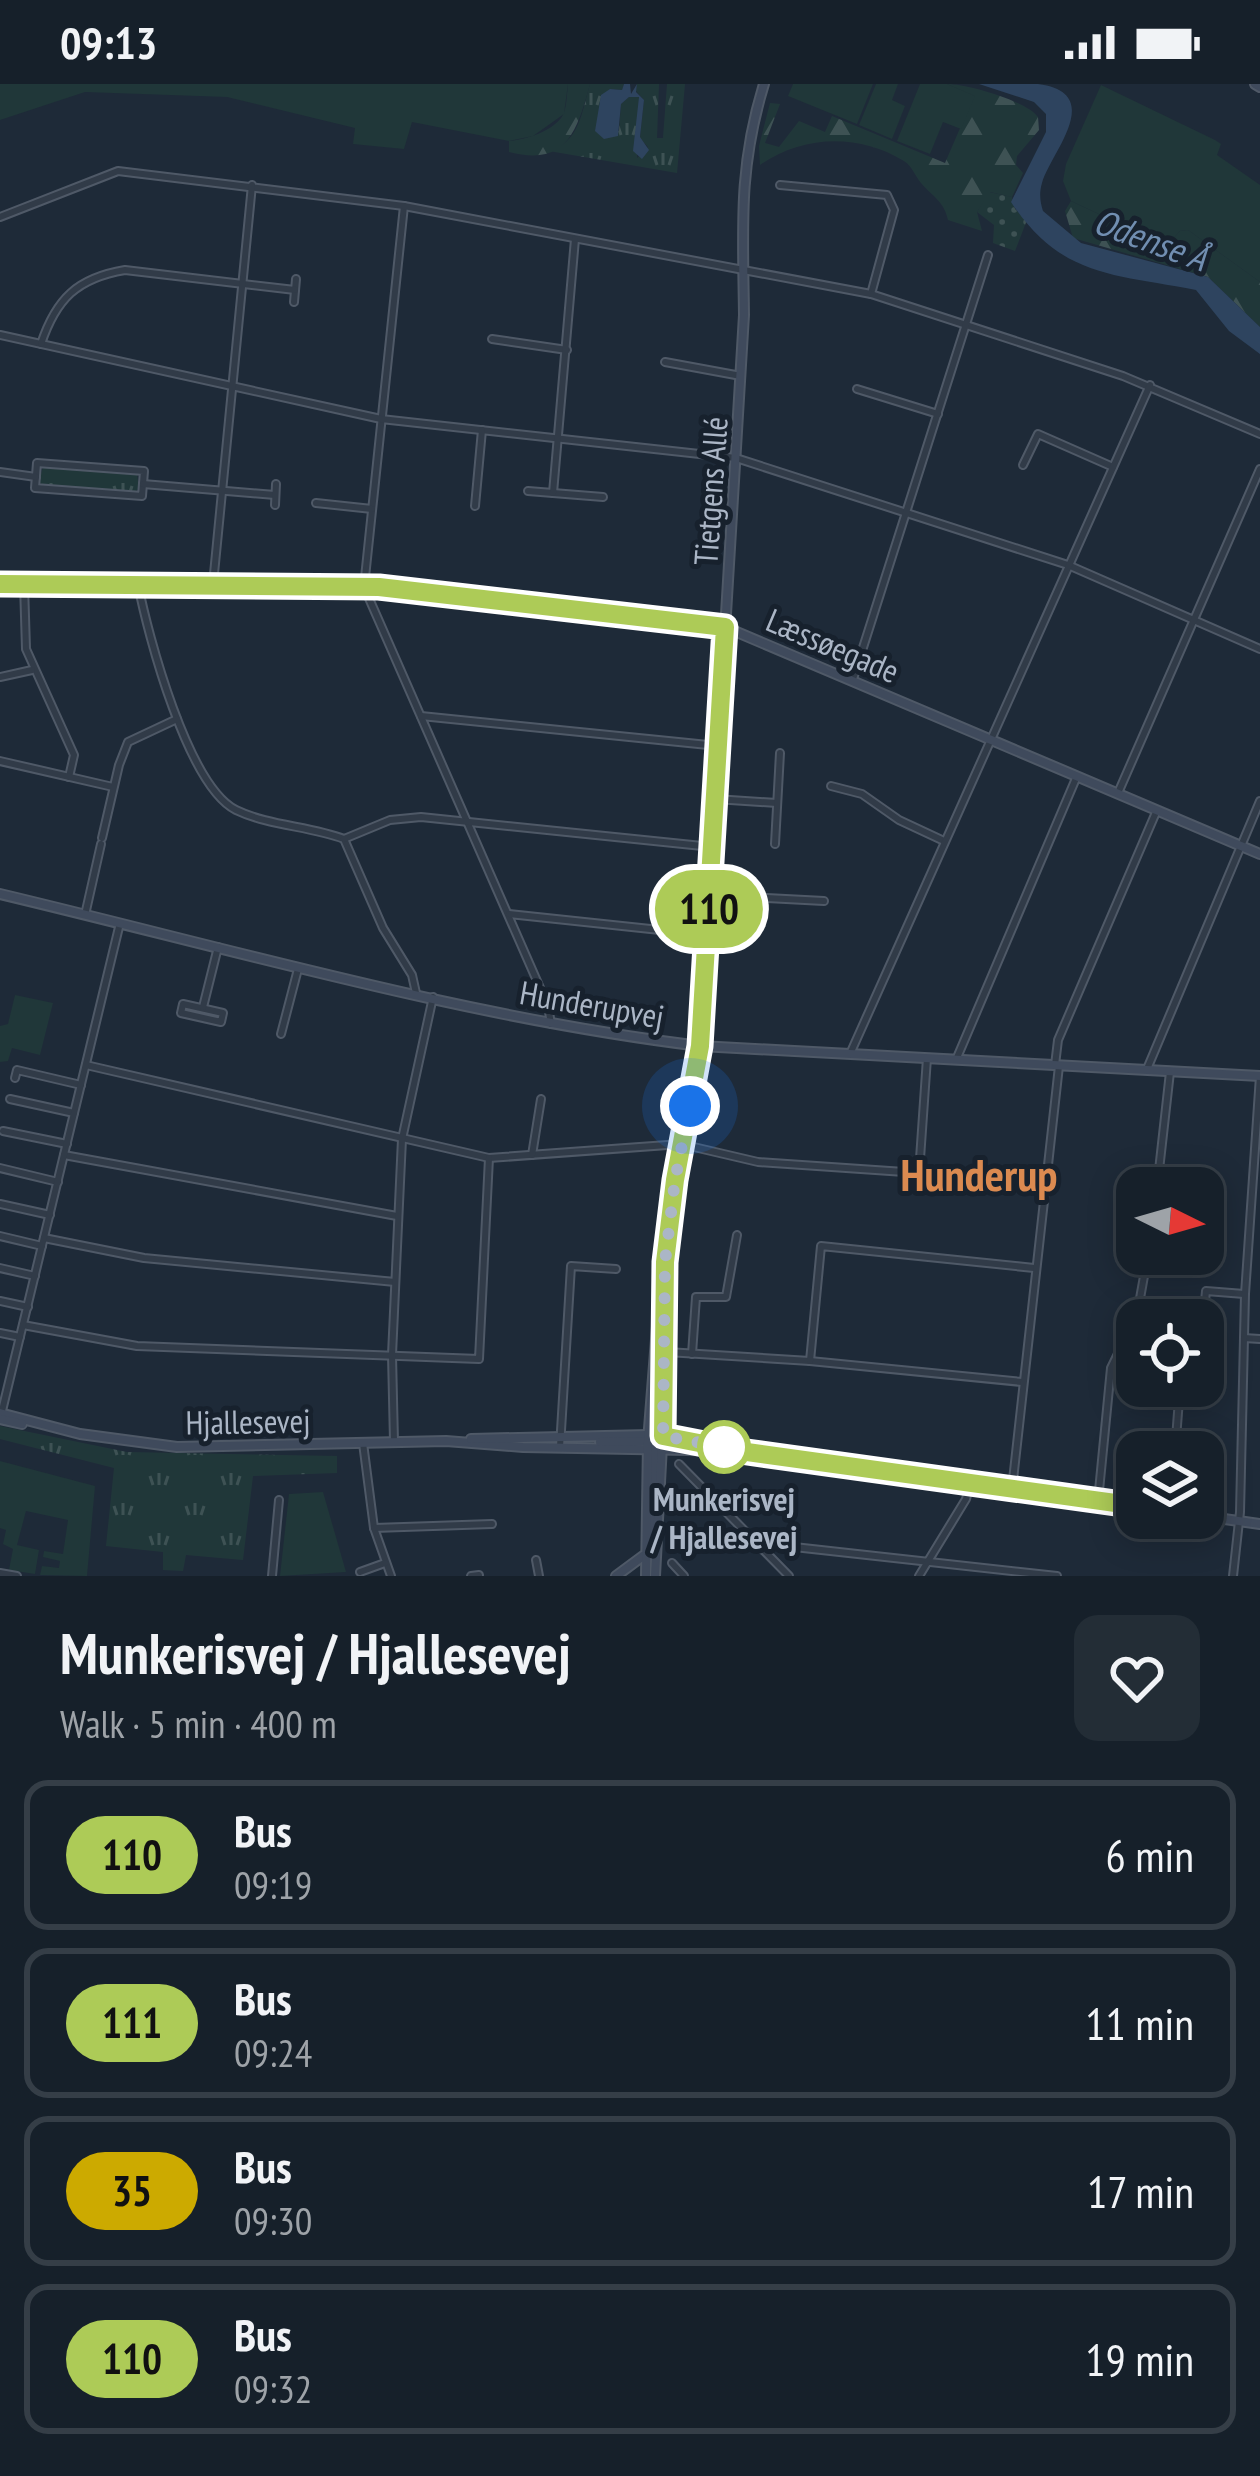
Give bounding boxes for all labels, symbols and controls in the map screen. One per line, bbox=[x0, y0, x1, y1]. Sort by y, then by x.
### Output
text: 09:13 bbox=[60, 13, 157, 71]
water label: Odense Å bbox=[1088, 197, 1217, 282]
street label: Tietgens Allé bbox=[683, 415, 737, 567]
street label: Læssøegade bbox=[760, 598, 906, 692]
line badge: 110 bbox=[640, 870, 778, 948]
text: 110 bbox=[679, 881, 739, 936]
street label: Hunderupvej bbox=[517, 970, 667, 1038]
your location bbox=[660, 1076, 720, 1136]
district label: Hunderup bbox=[901, 1145, 1057, 1203]
north arrow bbox=[1116, 1167, 1224, 1275]
map controls bbox=[1116, 1167, 1224, 1539]
button: locate bbox=[1116, 1299, 1224, 1407]
street label: Hjallesevej bbox=[185, 1398, 311, 1444]
marker: Munkerisvej / Hjallesevej bbox=[699, 1422, 749, 1472]
button: layers bbox=[1116, 1431, 1224, 1539]
place label: Munkerisvej / Hjallesevej bbox=[650, 1477, 797, 1558]
button: heart bbox=[1074, 1615, 1200, 1741]
text: Munkerisvej / Hjallesevej bbox=[60, 1616, 571, 1690]
text: Walk · 5 min · 400 m bbox=[60, 1698, 337, 1749]
text: Bus bbox=[234, 1801, 292, 1859]
text: 6 min bbox=[1105, 1826, 1194, 1884]
text: 110 bbox=[102, 1827, 162, 1882]
text: 09:19 bbox=[234, 1859, 312, 1910]
text: Bus bbox=[234, 1969, 292, 2027]
text: 11 min bbox=[1085, 1994, 1194, 2052]
text: 111 bbox=[102, 1995, 162, 2050]
text: 09:24 bbox=[234, 2027, 312, 2078]
text: Bus bbox=[234, 2137, 292, 2195]
text: 17 min bbox=[1087, 2162, 1194, 2220]
text: 35 bbox=[112, 2163, 152, 2218]
text: 09:30 bbox=[234, 2195, 312, 2246]
text: Bus bbox=[234, 2305, 292, 2363]
text: 19 min bbox=[1085, 2330, 1194, 2388]
text: 110 bbox=[102, 2331, 162, 2386]
text: 09:32 bbox=[234, 2363, 312, 2414]

